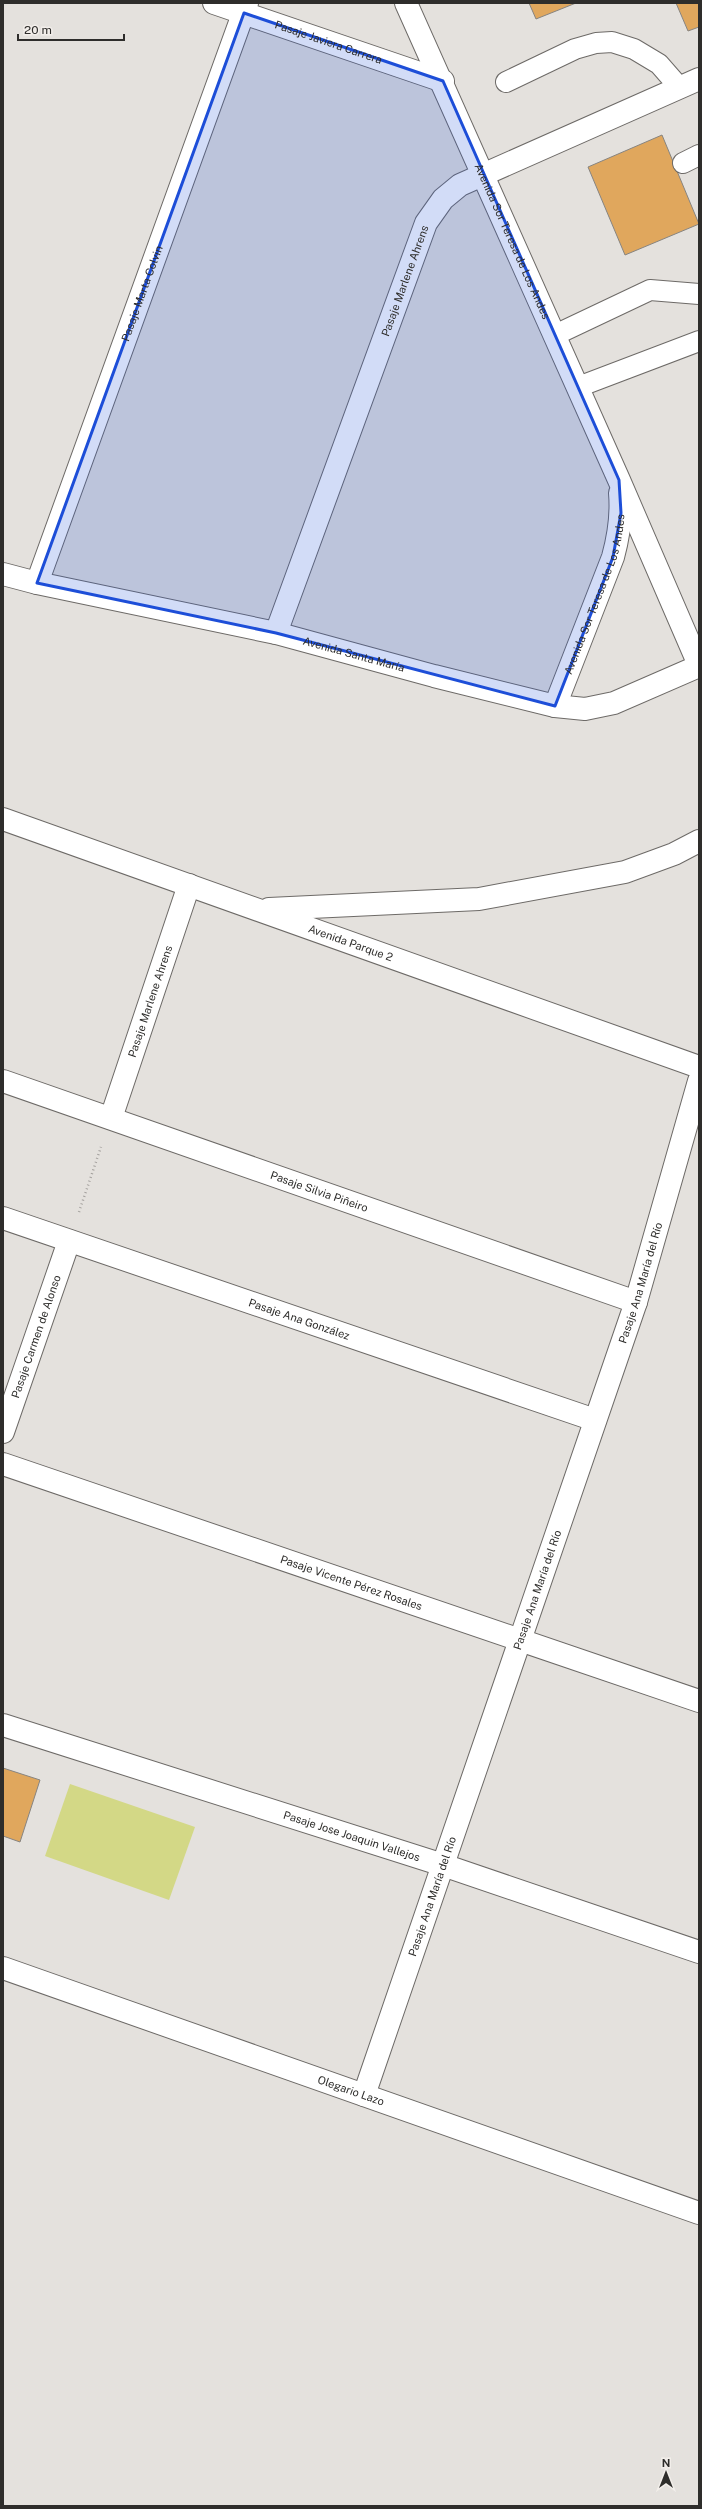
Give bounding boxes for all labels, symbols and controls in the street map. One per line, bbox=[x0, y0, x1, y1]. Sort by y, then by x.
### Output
scale bar bbox=[18, 16, 124, 42]
street label: Pasaje Javiera Carrera bbox=[273, 18, 384, 66]
text: 20 m bbox=[24, 23, 52, 37]
street label: Avenida Sor Teresa de Los Andes bbox=[472, 162, 553, 321]
street label: Pasaje Marlene Ahrens bbox=[379, 223, 431, 338]
street label: Pasaje Marta Colvin bbox=[119, 244, 165, 343]
street label: Avenida Sor Teresa de Los Andes bbox=[562, 513, 626, 676]
street label: Avenida Santa María bbox=[302, 635, 406, 674]
street label: Avenida Parque 2 bbox=[307, 922, 395, 964]
street label: Pasaje Marlene Ahrens bbox=[126, 943, 175, 1059]
street label: Pasaje Silvia Piñeiro bbox=[269, 1169, 370, 1214]
street label: Pasaje Ana María del Río bbox=[616, 1221, 664, 1345]
street label: Pasaje Carmen de Alonso bbox=[9, 1273, 63, 1400]
street label: Pasaje Ana González bbox=[247, 1296, 351, 1342]
street label: Pasaje Ana María del Río bbox=[511, 1528, 563, 1651]
street label: Pasaje Vicente Pérez Rosales bbox=[279, 1553, 424, 1612]
street label: Pasaje Jose Joaquin Vallejos bbox=[282, 1809, 422, 1863]
street label: Pasaje Ana María del Río bbox=[406, 1835, 458, 1958]
street label: Olegario Lazo bbox=[316, 2073, 386, 2108]
north arrow bbox=[646, 2453, 686, 2493]
text: N bbox=[662, 2457, 670, 2469]

